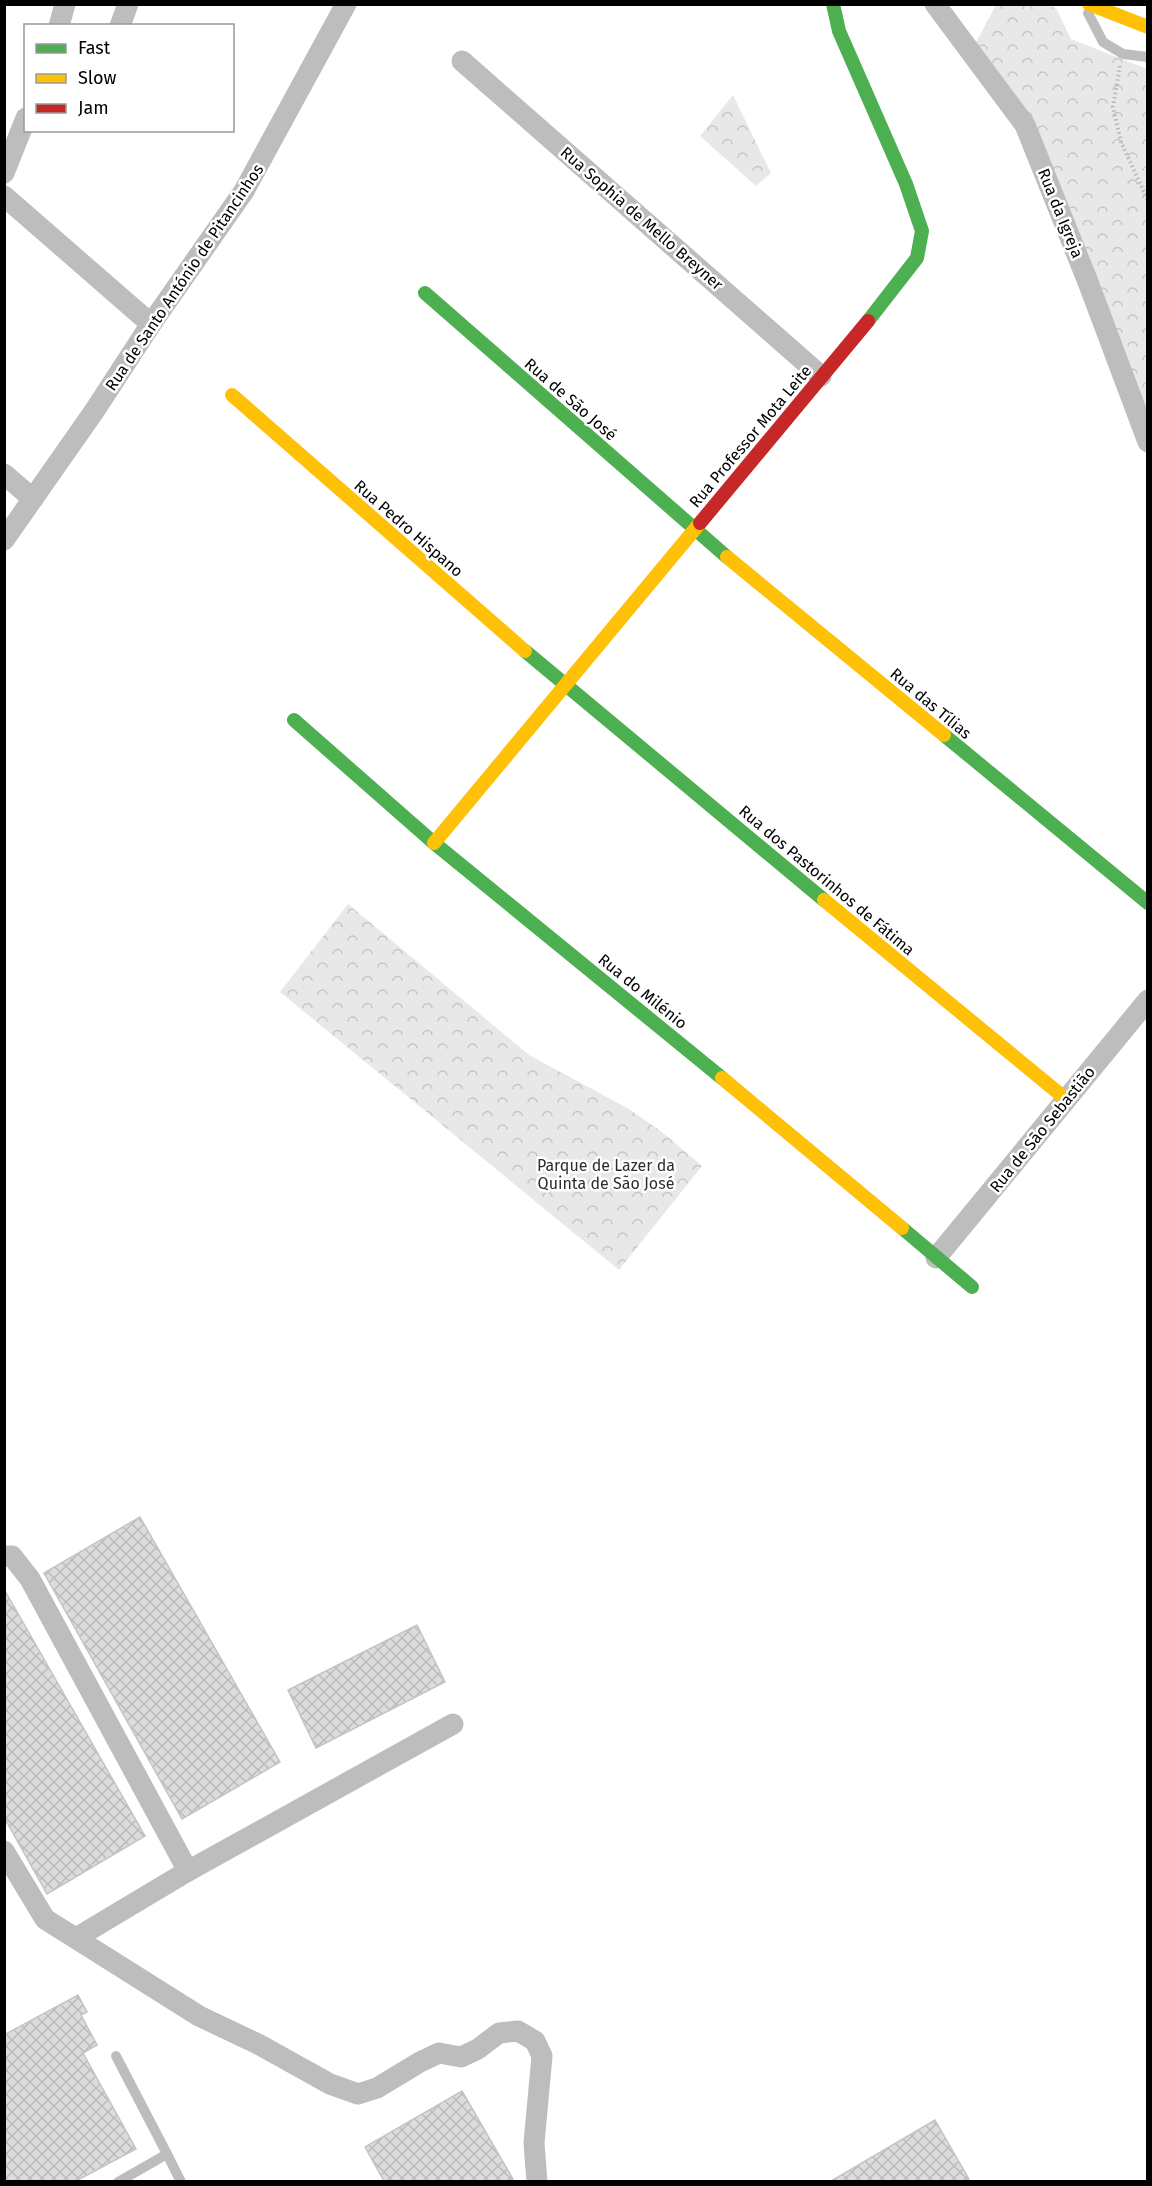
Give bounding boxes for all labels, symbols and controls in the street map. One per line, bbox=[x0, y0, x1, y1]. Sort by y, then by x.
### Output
legend bbox=[24, 24, 234, 132]
text: Fast bbox=[78, 37, 111, 59]
text: Slow bbox=[78, 67, 117, 89]
text: Jam bbox=[78, 97, 109, 119]
street label: Rua Sophia de Mello Breyner bbox=[557, 143, 727, 295]
street label: Rua de Santo António de Pitancinhos bbox=[101, 160, 268, 394]
street label: Rua da Igreja bbox=[1034, 166, 1087, 261]
street label: Rua de São José bbox=[521, 354, 621, 445]
street label: Rua Professor Mota Leite bbox=[685, 361, 815, 511]
street label: Rua Pedro Hispano bbox=[350, 476, 467, 581]
street label: Rua das Tílias bbox=[886, 664, 975, 743]
street label: Rua dos Pastorinhos de Fátima bbox=[735, 801, 918, 959]
street label: Rua do Milénio bbox=[595, 950, 691, 1033]
street label: Rua de São Sebastião bbox=[986, 1062, 1099, 1196]
park label: Parque de Lazer da Quinta de São José bbox=[537, 1156, 675, 1193]

